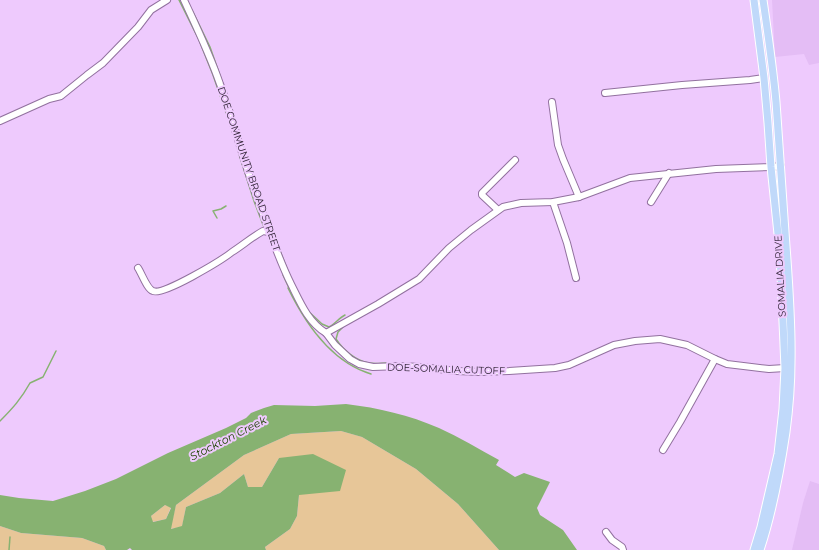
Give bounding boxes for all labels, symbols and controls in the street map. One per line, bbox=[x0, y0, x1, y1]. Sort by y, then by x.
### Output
street label: DOE COMMUNITY BROAD STREET bbox=[215, 85, 283, 253]
street label: SOMALIA DRIVE bbox=[771, 234, 789, 317]
street label: DOE-SOMALIA CUTOFF bbox=[387, 360, 505, 378]
water label: Stockton Creek bbox=[187, 412, 269, 463]

